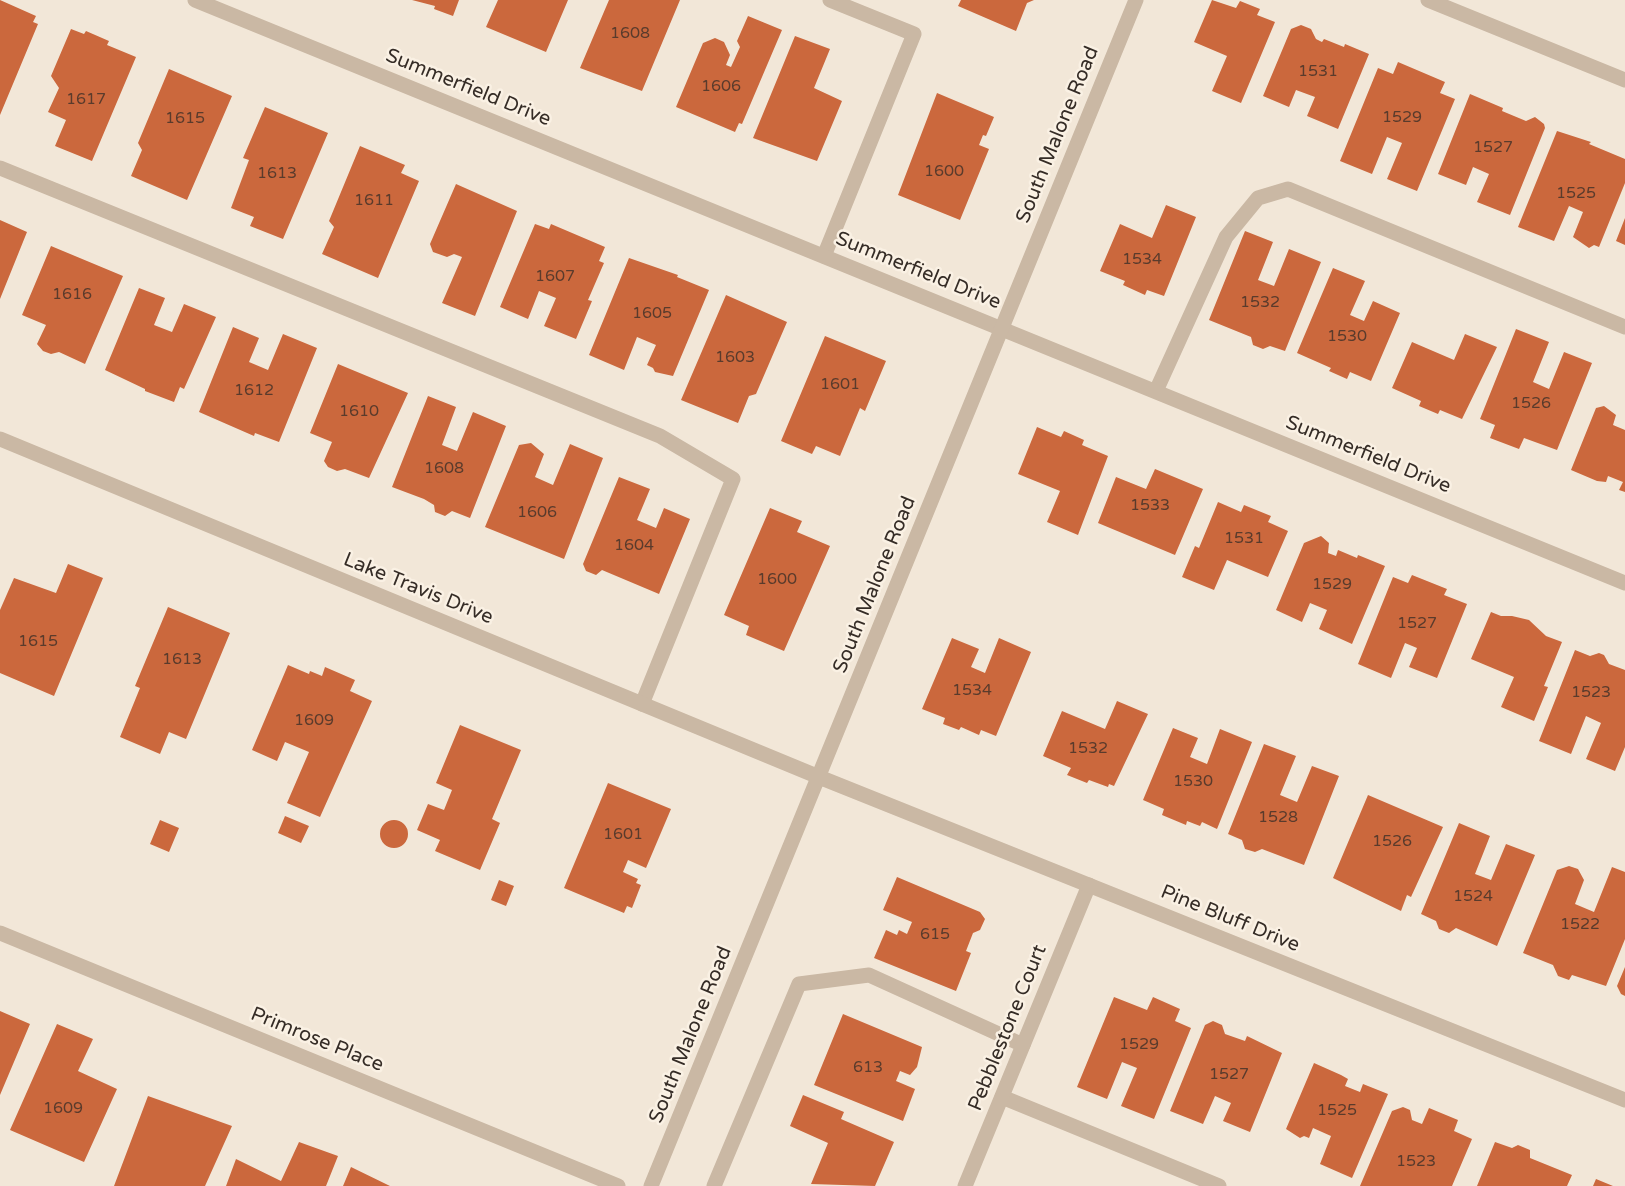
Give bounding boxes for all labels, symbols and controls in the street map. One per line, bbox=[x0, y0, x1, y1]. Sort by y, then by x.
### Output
house number: 1608 bbox=[610, 24, 650, 44]
street label: South Malone Road bbox=[1012, 43, 1104, 227]
street label: Summerfield Drive bbox=[382, 44, 554, 132]
house number: 1531 bbox=[1298, 62, 1338, 82]
house number: 1606 bbox=[701, 77, 741, 97]
house number: 1617 bbox=[66, 90, 106, 110]
house number: 1529 bbox=[1382, 108, 1422, 128]
house number: 1615 bbox=[165, 109, 205, 129]
house number: 1527 bbox=[1473, 138, 1513, 158]
house number: 1600 bbox=[924, 162, 964, 182]
house number: 1613 bbox=[257, 164, 297, 184]
house number: 1525 bbox=[1556, 184, 1596, 204]
house number: 1611 bbox=[354, 191, 394, 211]
street label: Summerfield Drive bbox=[832, 227, 1004, 315]
house number: 1534 bbox=[1122, 250, 1162, 270]
house number: 1607 bbox=[535, 267, 575, 287]
house number: 1616 bbox=[52, 285, 92, 305]
house number: 1532 bbox=[1240, 293, 1280, 313]
house number: 1605 bbox=[632, 304, 672, 324]
house number: 1530 bbox=[1327, 327, 1367, 347]
house number: 1603 bbox=[715, 348, 755, 368]
house number: 1601 bbox=[820, 375, 860, 395]
house number: 1612 bbox=[234, 381, 274, 401]
house number: 1526 bbox=[1511, 394, 1551, 414]
house number: 1610 bbox=[339, 402, 379, 422]
street label: Summerfield Drive bbox=[1282, 411, 1454, 499]
house number: 1608 bbox=[424, 459, 464, 479]
street label: South Malone Road bbox=[829, 493, 921, 677]
house number: 1533 bbox=[1130, 496, 1170, 516]
house number: 1606 bbox=[517, 503, 557, 523]
house number: 1531 bbox=[1224, 529, 1264, 549]
house number: 1604 bbox=[614, 536, 654, 556]
street label: Lake Travis Drive bbox=[340, 548, 496, 630]
house number: 1600 bbox=[757, 570, 797, 590]
house number: 1529 bbox=[1312, 575, 1352, 595]
house number: 1527 bbox=[1397, 614, 1437, 634]
house number: 1615 bbox=[18, 632, 58, 652]
house number: 1613 bbox=[162, 650, 202, 670]
house number: 1534 bbox=[952, 681, 992, 701]
house number: 1523 bbox=[1571, 683, 1611, 703]
house number: 1609 bbox=[294, 711, 334, 731]
house number: 1532 bbox=[1068, 739, 1108, 759]
house number: 1530 bbox=[1173, 772, 1213, 792]
house number: 1528 bbox=[1258, 808, 1298, 828]
house number: 1601 bbox=[603, 825, 643, 845]
house number: 1526 bbox=[1372, 832, 1412, 852]
street label: Pine Bluff Drive bbox=[1157, 880, 1303, 958]
house number: 1524 bbox=[1453, 887, 1493, 907]
house number: 1522 bbox=[1560, 915, 1600, 935]
house number: 615 bbox=[920, 925, 950, 945]
street label: Pebblestone Court bbox=[964, 941, 1052, 1115]
street label: South Malone Road bbox=[645, 943, 737, 1127]
street label: Primrose Place bbox=[247, 1002, 387, 1078]
house number: 1529 bbox=[1119, 1035, 1159, 1055]
house number: 613 bbox=[853, 1058, 883, 1078]
house number: 1527 bbox=[1209, 1065, 1249, 1085]
house number: 1609 bbox=[43, 1099, 83, 1119]
house number: 1525 bbox=[1317, 1101, 1357, 1121]
house number: 1523 bbox=[1396, 1152, 1436, 1172]

